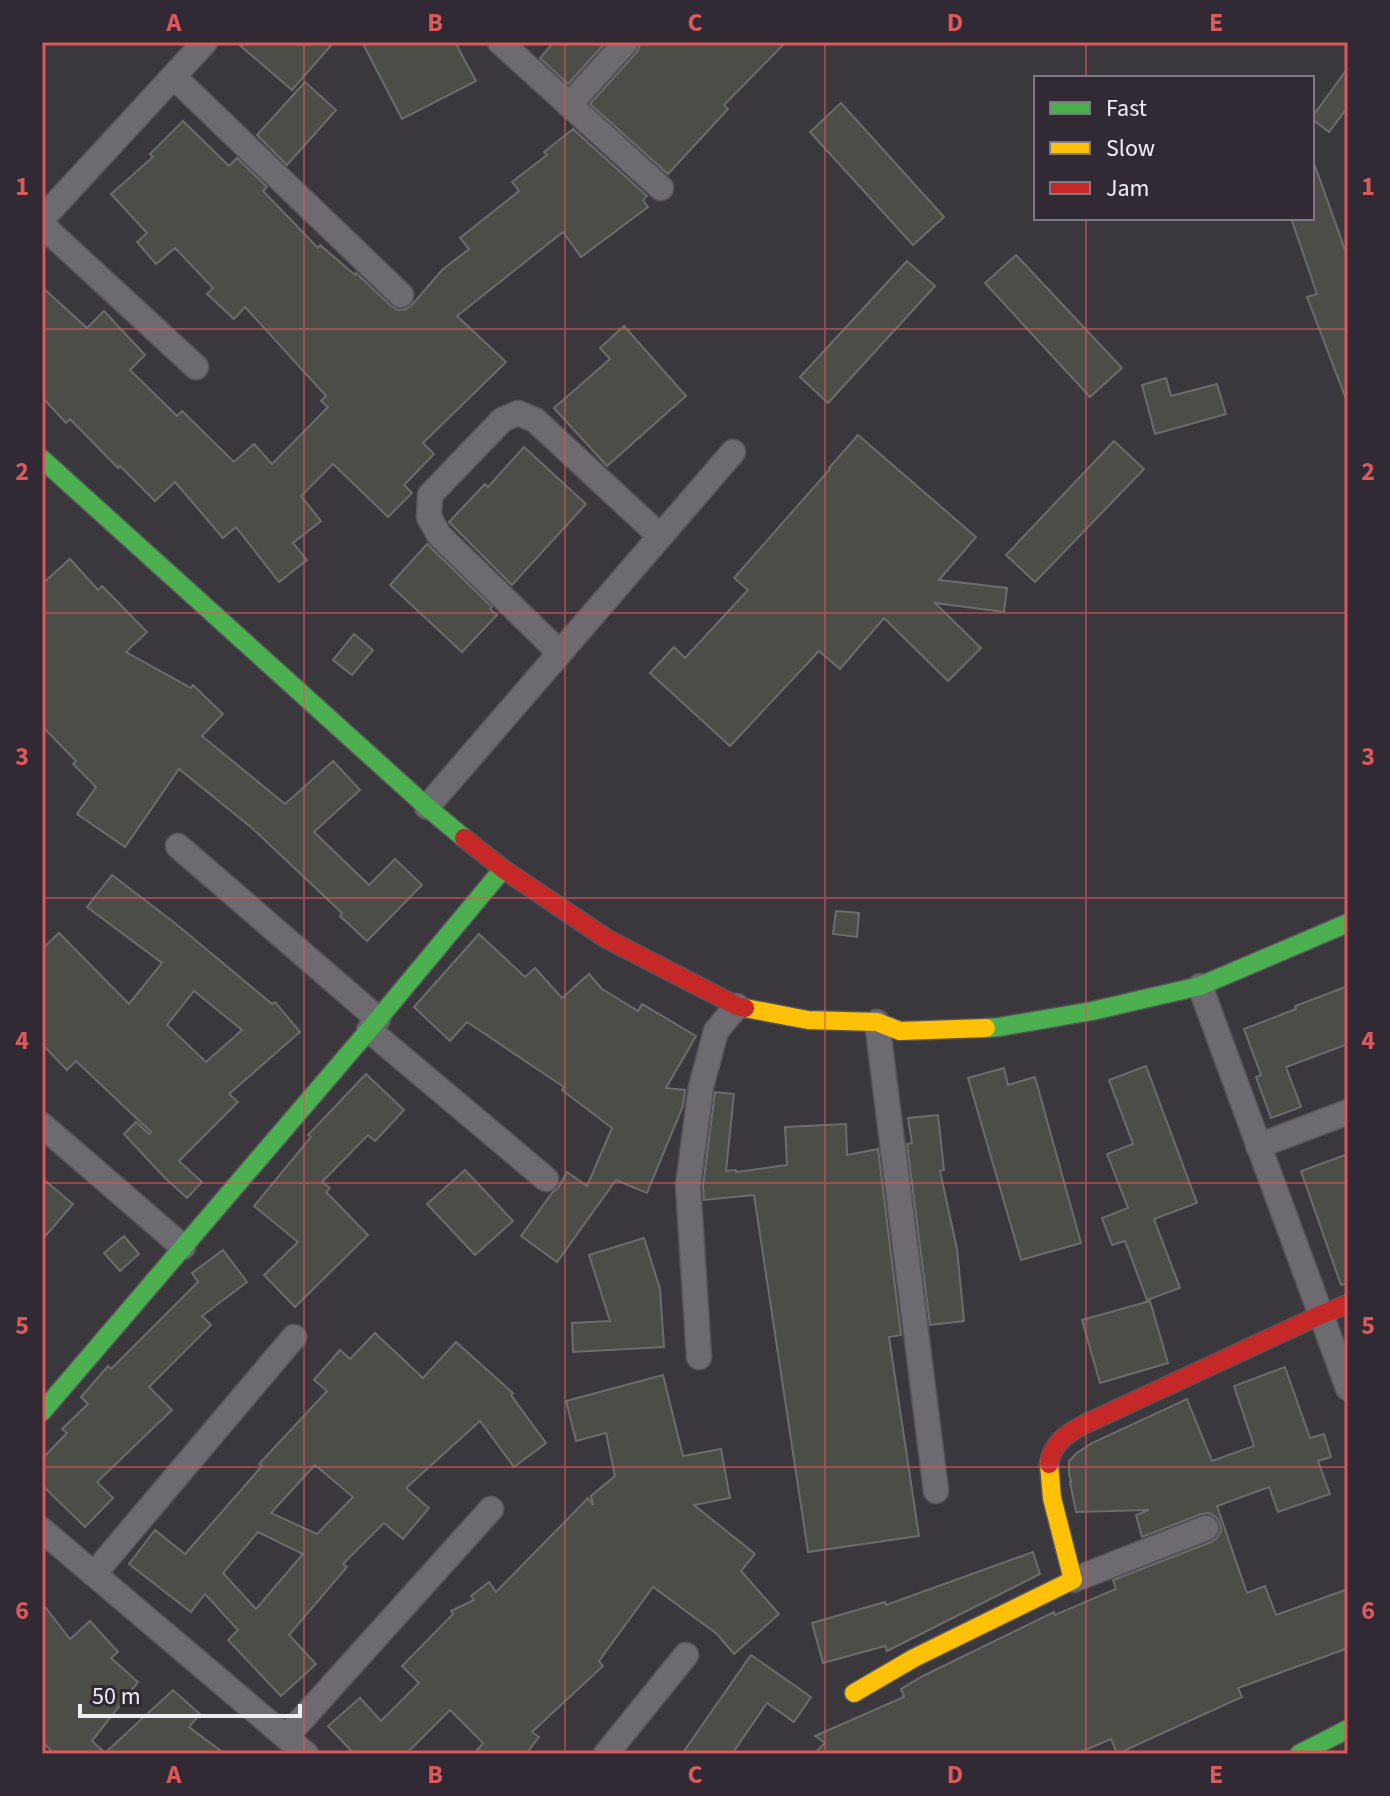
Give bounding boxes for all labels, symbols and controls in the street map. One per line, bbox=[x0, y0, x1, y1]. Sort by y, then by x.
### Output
text: A bbox=[166, 4, 183, 41]
text: B bbox=[427, 4, 443, 41]
text: C bbox=[687, 4, 703, 41]
text: D bbox=[947, 4, 963, 41]
text: E bbox=[1209, 4, 1223, 41]
legend bbox=[1034, 76, 1314, 220]
text: Fast bbox=[1106, 91, 1147, 126]
text: Slow bbox=[1106, 131, 1155, 166]
text: 1 bbox=[15, 168, 29, 205]
text: 1 bbox=[1361, 168, 1375, 205]
text: Jam bbox=[1106, 171, 1150, 206]
text: 2 bbox=[15, 453, 29, 490]
text: 2 bbox=[1361, 453, 1375, 490]
text: 3 bbox=[15, 738, 29, 775]
text: 3 bbox=[1361, 738, 1375, 775]
text: 4 bbox=[15, 1022, 29, 1059]
text: 4 bbox=[1361, 1022, 1375, 1059]
text: 5 bbox=[15, 1307, 29, 1344]
text: 5 bbox=[1361, 1307, 1375, 1344]
text: 6 bbox=[15, 1592, 29, 1629]
text: 6 bbox=[1361, 1592, 1375, 1629]
scale bar bbox=[80, 1668, 300, 1718]
text: 50 m bbox=[92, 1679, 141, 1714]
text: A bbox=[166, 1756, 183, 1793]
text: B bbox=[427, 1756, 443, 1793]
text: C bbox=[687, 1756, 703, 1793]
text: D bbox=[947, 1756, 963, 1793]
text: E bbox=[1209, 1756, 1223, 1793]

